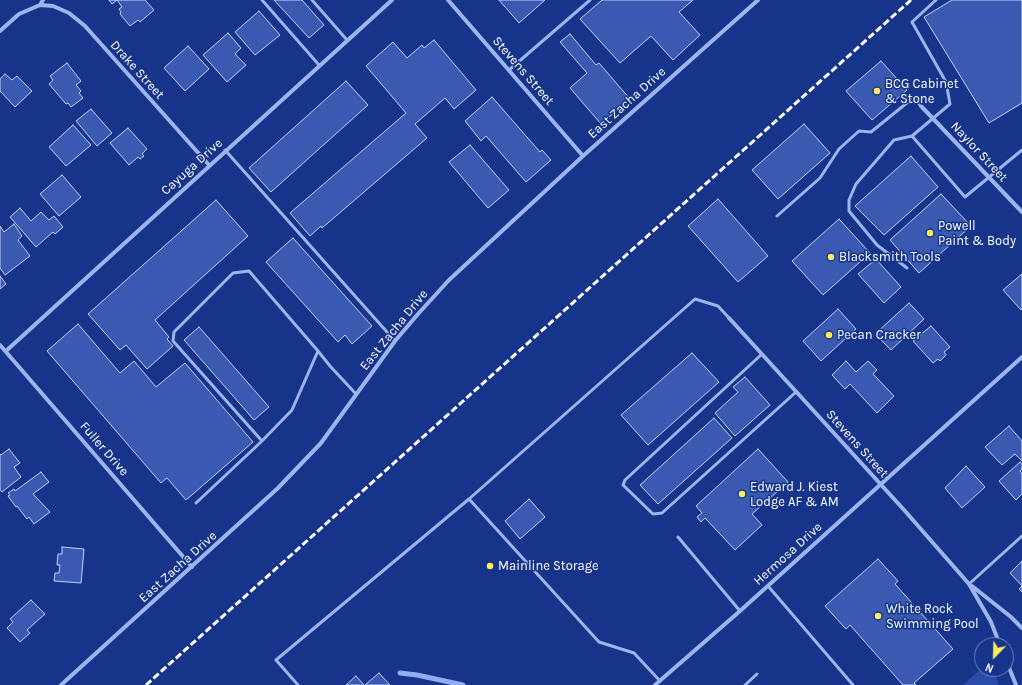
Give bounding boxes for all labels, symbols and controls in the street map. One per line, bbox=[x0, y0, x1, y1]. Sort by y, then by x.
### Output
street label: Stevens Street bbox=[489, 33, 557, 109]
street label: Drake Street bbox=[107, 38, 167, 102]
street label: East Zacha Drive bbox=[585, 64, 669, 142]
place label: BCG Cabinet & Stone bbox=[885, 76, 959, 107]
marker: BCG Cabinet & Stone bbox=[872, 86, 882, 96]
street label: Naylor Street bbox=[947, 119, 1011, 185]
street label: Cayuga Drive bbox=[158, 135, 226, 199]
place label: Powell Paint & Body bbox=[938, 218, 1016, 249]
marker: Powell Paint & Body bbox=[925, 228, 935, 238]
place label: Blacksmith Tools bbox=[839, 249, 941, 265]
marker: Blacksmith Tools bbox=[826, 252, 836, 262]
street label: East Zacha Drive bbox=[357, 287, 431, 373]
place label: Pecan Cracker bbox=[837, 327, 921, 343]
marker: Pecan Cracker bbox=[824, 330, 834, 340]
street label: Stevens Street bbox=[822, 407, 892, 481]
street label: Fuller Drive bbox=[76, 419, 132, 479]
place label: Edward J. Kiest Lodge AF & AM bbox=[750, 479, 839, 510]
marker: Edward J. Kiest Lodge AF & AM bbox=[737, 489, 747, 499]
street label: Hermosa Drive bbox=[751, 519, 825, 589]
street label: East Zacha Drive bbox=[136, 528, 220, 606]
place label: Mainline Storage bbox=[498, 558, 599, 574]
marker: Mainline Storage bbox=[485, 561, 495, 571]
place label: White Rock Swimming Pool bbox=[886, 601, 979, 632]
marker: White Rock Swimming Pool bbox=[873, 611, 883, 621]
north arrow bbox=[974, 637, 1014, 677]
text: N bbox=[983, 660, 996, 675]

